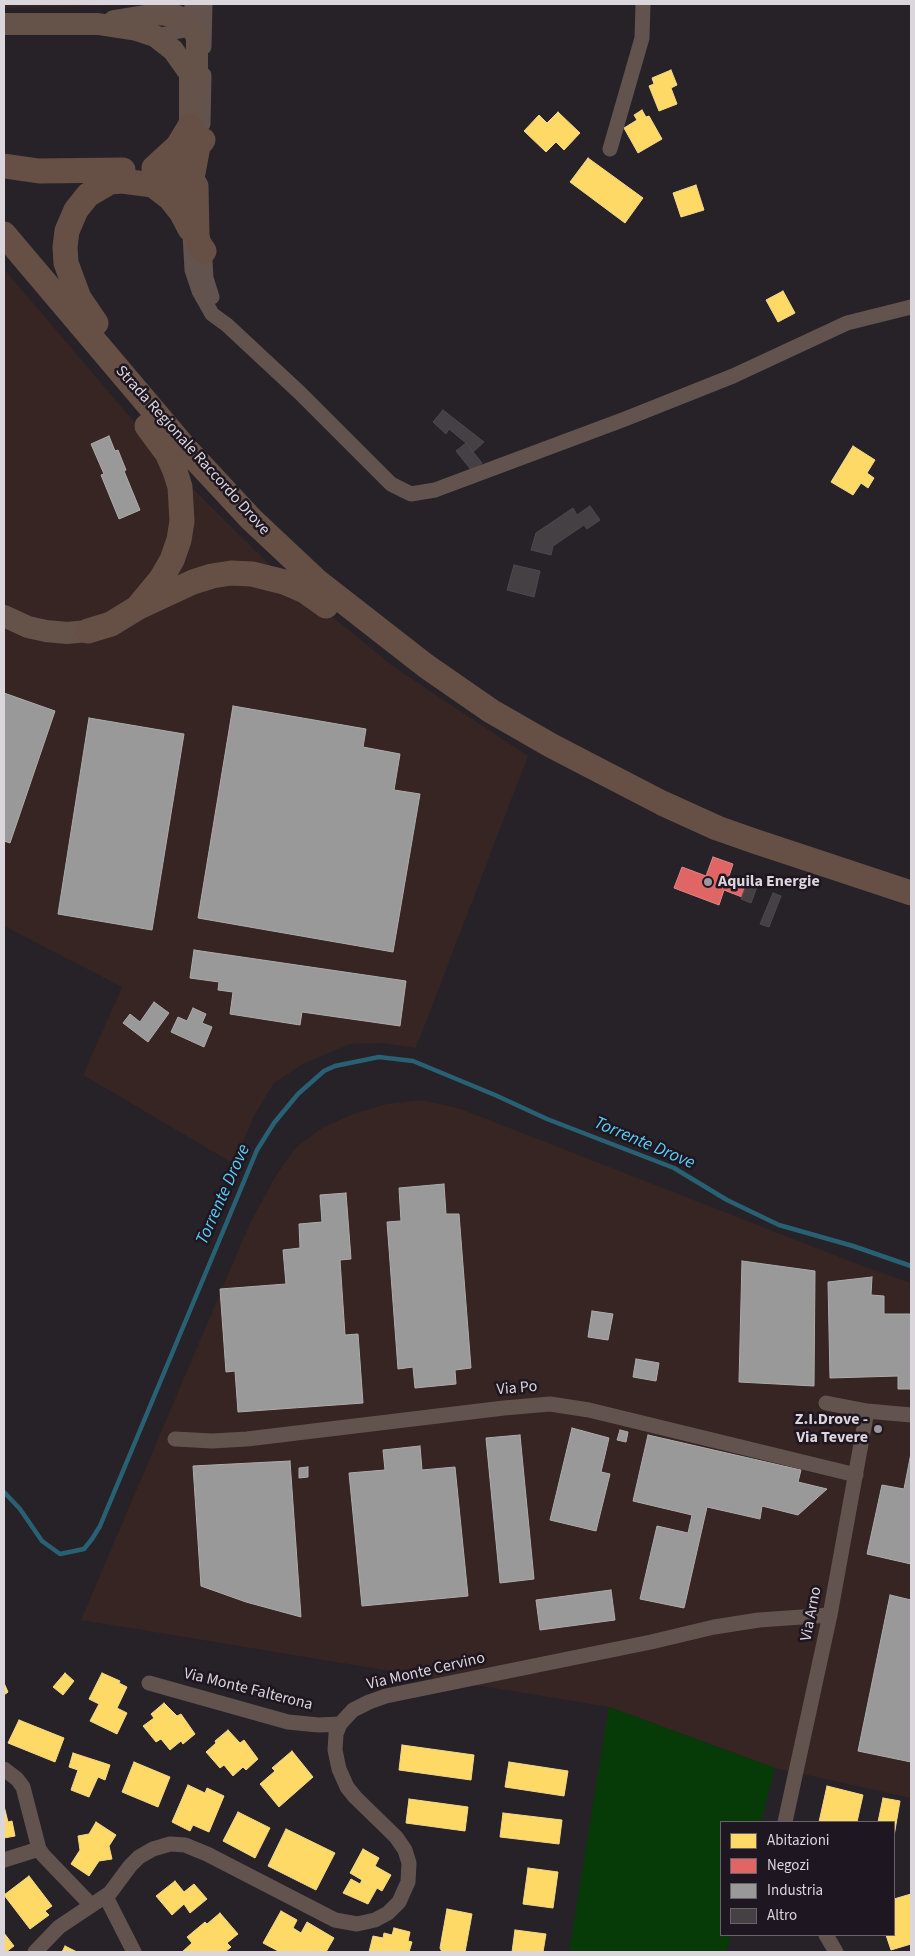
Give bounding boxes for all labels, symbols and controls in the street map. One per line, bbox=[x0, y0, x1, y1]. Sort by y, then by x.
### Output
street label: Strada Regionale Raccordo Drove bbox=[111, 362, 273, 540]
place label: Aquila Energie bbox=[718, 872, 820, 892]
marker: Aquila Energie bbox=[702, 876, 714, 888]
water label: Torrente Drove bbox=[590, 1113, 698, 1175]
water label: Torrente Drove bbox=[192, 1141, 256, 1249]
street label: Via Po bbox=[496, 1378, 538, 1400]
place label: Z.I.Drove - Via Tevere bbox=[795, 1410, 868, 1448]
marker: Z.I.Drove - Via Tevere bbox=[872, 1423, 884, 1435]
street label: Via Arno bbox=[797, 1585, 827, 1643]
street label: Via Monte Cervino bbox=[365, 1649, 487, 1695]
street label: Via Monte Falterona bbox=[181, 1665, 315, 1715]
legend bbox=[720, 1821, 895, 1936]
text: Abitazioni bbox=[767, 1830, 830, 1851]
text: Negozi bbox=[767, 1855, 809, 1876]
text: Industria bbox=[767, 1880, 823, 1901]
text: Altro bbox=[767, 1905, 797, 1926]

